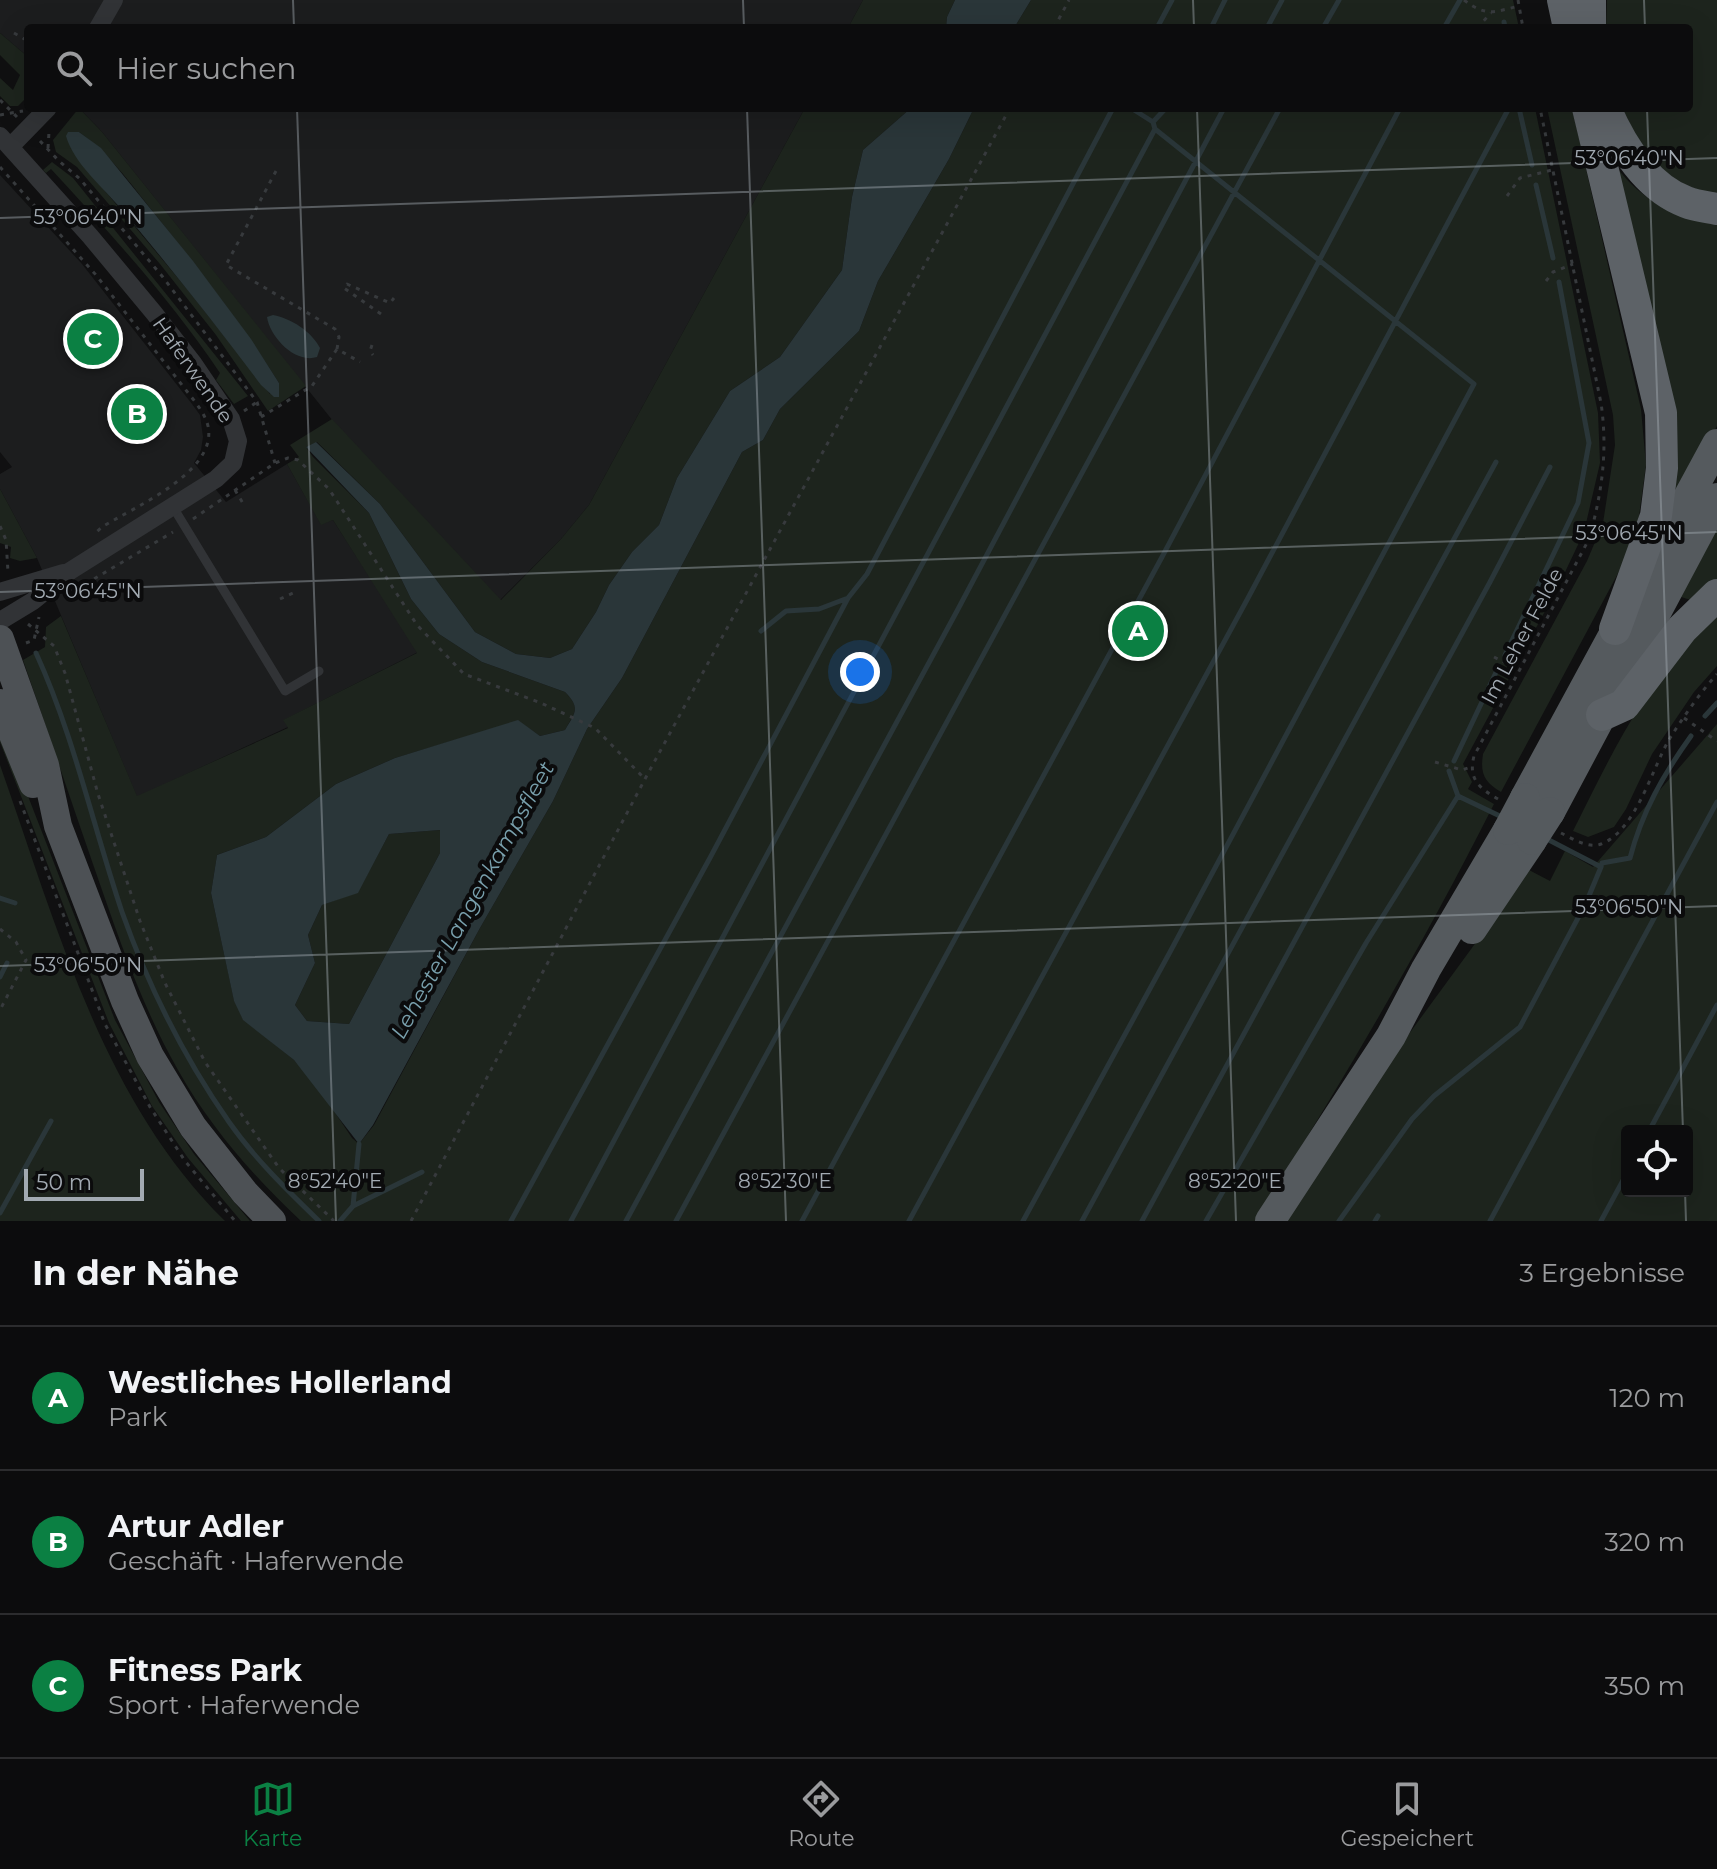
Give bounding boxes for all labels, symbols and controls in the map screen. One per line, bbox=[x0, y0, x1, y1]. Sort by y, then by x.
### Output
search box bbox=[24, 24, 1693, 112]
icon: search bbox=[52, 46, 96, 90]
text: Hier suchen bbox=[116, 50, 297, 87]
text: 53°06'40"N bbox=[1574, 146, 1684, 170]
text: 53°06'40"N bbox=[33, 205, 143, 229]
pin: C bbox=[67, 309, 119, 369]
street label: Haferwende bbox=[148, 312, 238, 428]
pin: B bbox=[111, 384, 163, 444]
text: 53°06'45"N bbox=[1575, 521, 1683, 545]
street label: Im Leher Felde bbox=[1476, 564, 1568, 708]
text: 53°06'45"N bbox=[34, 579, 142, 603]
pin: A bbox=[1112, 601, 1164, 661]
your location bbox=[840, 652, 880, 692]
water label: Lehester Langenkampsfleet bbox=[385, 757, 560, 1044]
text: 53°06'50"N bbox=[1575, 895, 1683, 919]
text: 53°06'50"N bbox=[34, 953, 142, 977]
map controls bbox=[1621, 1125, 1693, 1197]
button: locate bbox=[1621, 1125, 1693, 1197]
scale bar bbox=[24, 1165, 144, 1201]
text: 50 m bbox=[36, 1169, 92, 1196]
text: 8°52'40"E bbox=[288, 1169, 382, 1193]
text: 8°52'30"E bbox=[738, 1169, 832, 1193]
text: 8°52'20"E bbox=[1188, 1169, 1282, 1193]
text: In der Nähe bbox=[32, 1252, 239, 1294]
text: 3 Ergebnisse bbox=[1519, 1257, 1685, 1289]
text: Westliches Hollerland bbox=[108, 1364, 452, 1401]
text: A bbox=[48, 1382, 68, 1414]
text: 120 m bbox=[1609, 1382, 1685, 1414]
text: Park bbox=[108, 1401, 167, 1433]
text: Artur Adler bbox=[108, 1508, 284, 1545]
text: B bbox=[48, 1526, 68, 1558]
text: 320 m bbox=[1604, 1526, 1685, 1558]
text: Geschäft · Haferwende bbox=[108, 1545, 404, 1577]
text: Fitness Park bbox=[108, 1652, 302, 1689]
text: C bbox=[49, 1670, 67, 1702]
text: 350 m bbox=[1604, 1670, 1685, 1702]
text: Sport · Haferwende bbox=[108, 1689, 360, 1721]
tab: Karte bbox=[243, 1777, 302, 1852]
tab: Route bbox=[788, 1777, 854, 1852]
tab: Gespeichert bbox=[1340, 1777, 1474, 1852]

